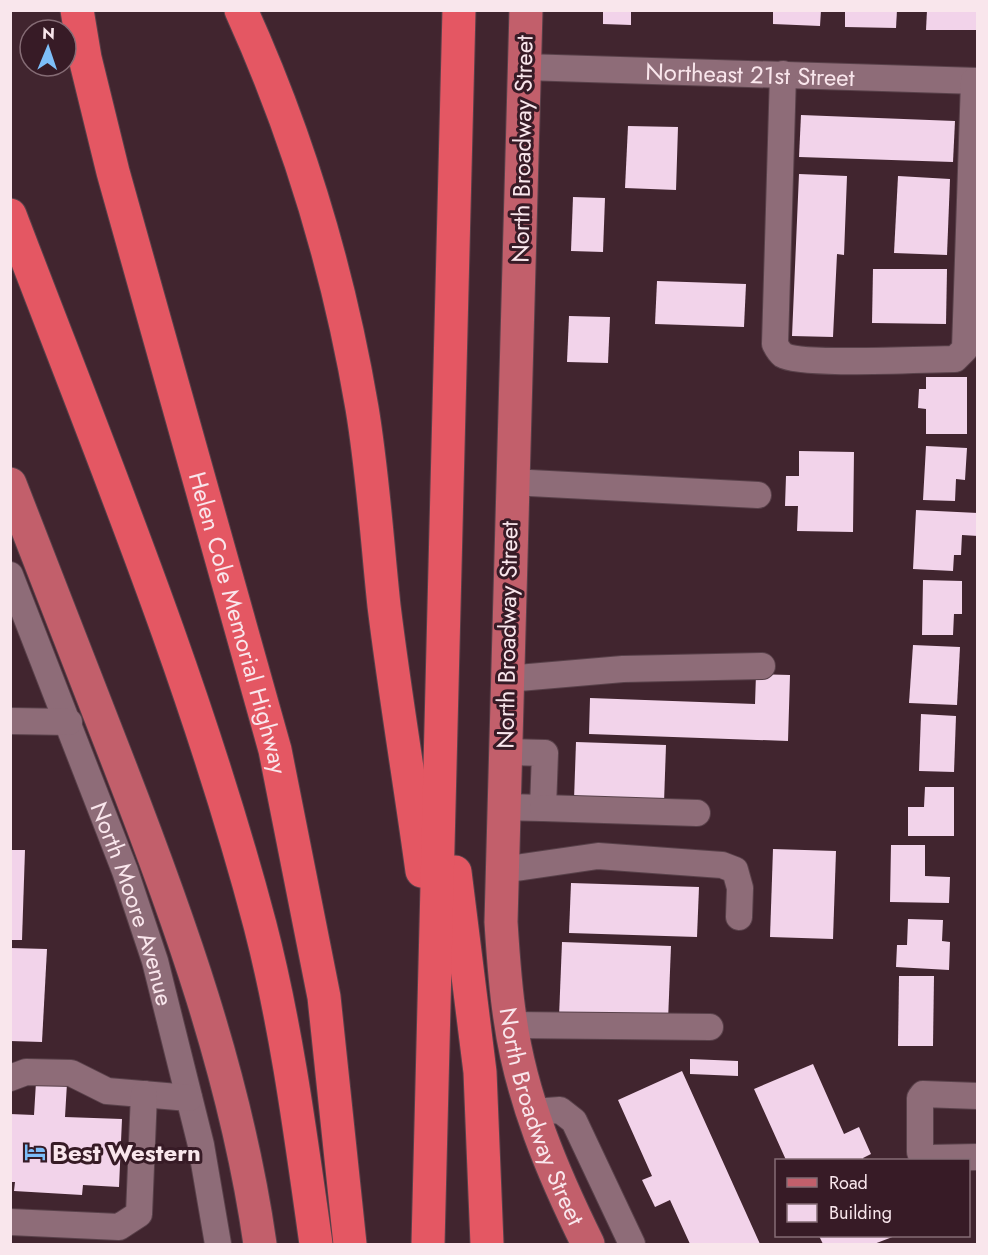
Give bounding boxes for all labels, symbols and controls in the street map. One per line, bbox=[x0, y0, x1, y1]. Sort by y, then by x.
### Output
north arrow bbox=[18, 18, 78, 78]
text: N bbox=[42, 22, 55, 45]
street label: North Broadway Street bbox=[503, 35, 541, 263]
street label: Northeast 21st Street bbox=[645, 53, 855, 95]
street label: Helen Cole Memorial Highway bbox=[180, 468, 297, 777]
street label: North Broadway Street bbox=[488, 521, 526, 749]
street label: North Moore Avenue bbox=[82, 796, 183, 1009]
street label: North Broadway Street bbox=[491, 1005, 594, 1231]
place label: Best Western bbox=[52, 1135, 201, 1170]
hotel icon: Best Western bbox=[23, 1140, 47, 1164]
legend bbox=[775, 1159, 970, 1237]
text: Road bbox=[829, 1170, 868, 1196]
text: Building bbox=[829, 1200, 892, 1226]

